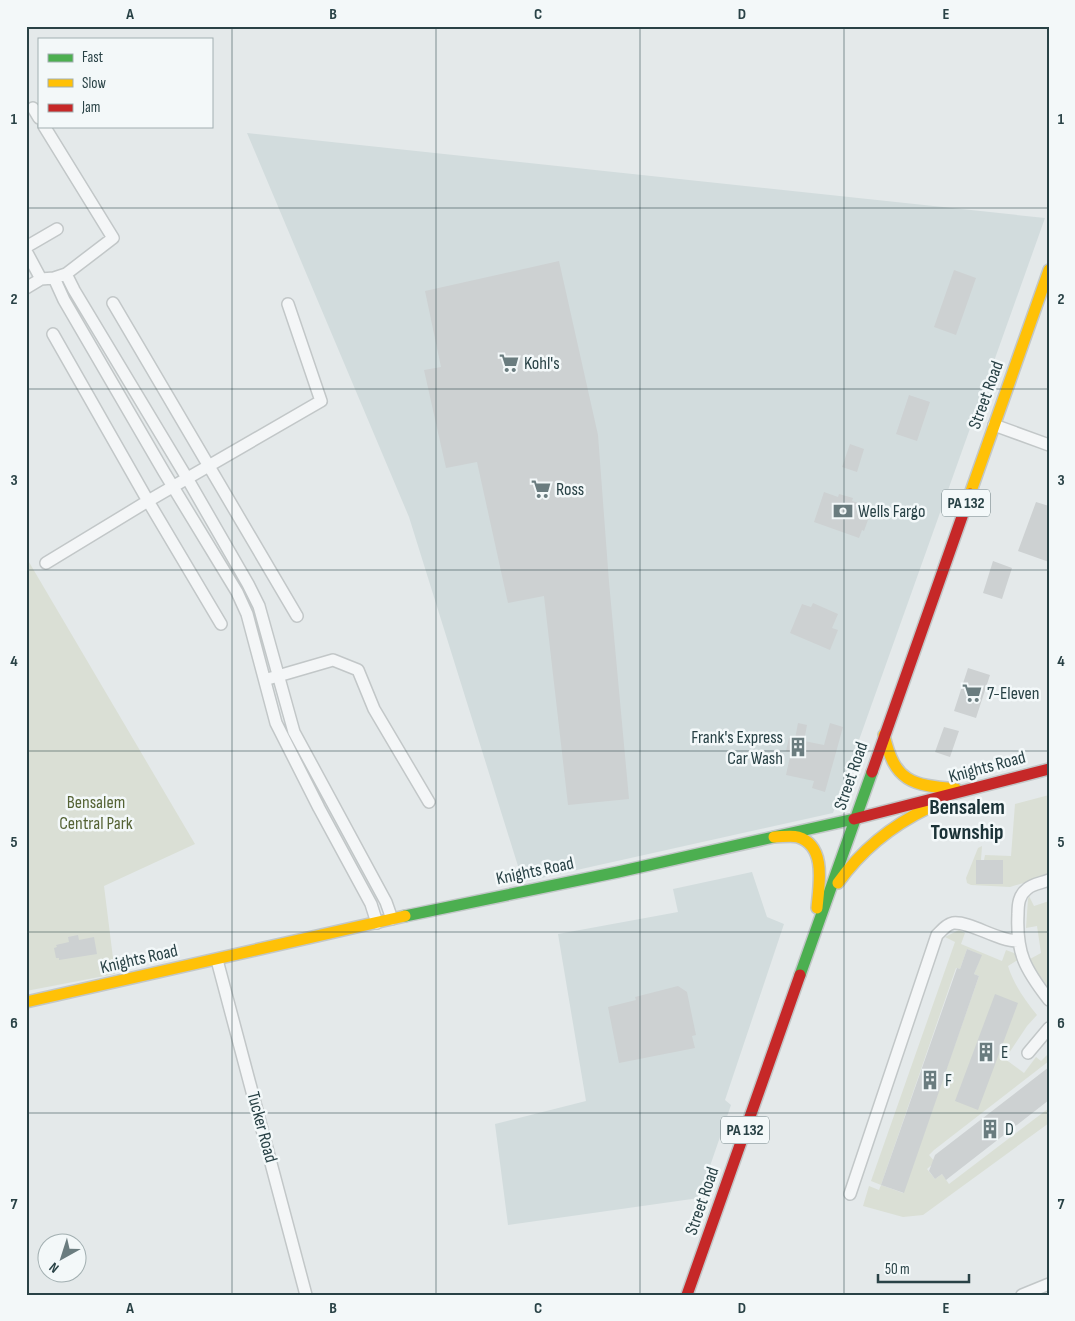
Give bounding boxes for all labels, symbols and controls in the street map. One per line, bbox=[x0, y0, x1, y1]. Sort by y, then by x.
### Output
text: A bbox=[125, 5, 134, 24]
text: B bbox=[329, 5, 337, 24]
text: C bbox=[534, 5, 542, 24]
text: D bbox=[738, 5, 746, 24]
text: E bbox=[943, 5, 950, 24]
legend bbox=[38, 38, 212, 128]
text: Fast bbox=[82, 48, 104, 67]
text: Slow bbox=[82, 74, 106, 93]
text: Jam bbox=[81, 98, 100, 117]
text: 1 bbox=[11, 110, 18, 129]
text: 1 bbox=[1058, 110, 1065, 129]
text: 2 bbox=[10, 290, 18, 309]
text: 2 bbox=[1057, 290, 1065, 309]
supermarket icon: Kohl's bbox=[498, 352, 520, 374]
place label: Kohl's bbox=[524, 353, 560, 374]
street label: Street Road bbox=[964, 358, 1008, 432]
text: 3 bbox=[10, 471, 18, 490]
text: 3 bbox=[1057, 471, 1065, 490]
supermarket icon: Ross bbox=[530, 478, 552, 500]
place label: Ross bbox=[556, 479, 584, 500]
road number: PA 132 bbox=[942, 489, 990, 516]
bank icon: Wells Fargo bbox=[832, 500, 854, 522]
place label: Wells Fargo bbox=[858, 501, 925, 522]
text: 4 bbox=[10, 652, 18, 671]
text: 4 bbox=[1057, 652, 1065, 671]
supermarket icon: 7-Eleven bbox=[961, 682, 983, 704]
place label: 7-Eleven bbox=[987, 683, 1040, 704]
place label: Frank's Express Car Wash bbox=[691, 727, 783, 769]
building icon: Frank's Express Car Wash bbox=[787, 736, 809, 758]
street label: Street Road bbox=[830, 739, 872, 813]
street label: Knights Road bbox=[946, 747, 1028, 787]
park label: Bensalem Central Park bbox=[59, 792, 133, 834]
district label: Bensalem Township bbox=[929, 794, 1005, 846]
text: 5 bbox=[10, 833, 18, 852]
text: 5 bbox=[1057, 833, 1065, 852]
street label: Knights Road bbox=[494, 853, 576, 889]
street label: Knights Road bbox=[98, 940, 180, 978]
text: 6 bbox=[10, 1014, 18, 1033]
text: 6 bbox=[1057, 1014, 1065, 1033]
building icon: E bbox=[975, 1041, 997, 1063]
place label: E bbox=[1001, 1042, 1008, 1063]
building icon: F bbox=[919, 1069, 941, 1091]
place label: F bbox=[945, 1070, 952, 1091]
street label: Tucker Road bbox=[242, 1089, 282, 1165]
road number: PA 132 bbox=[721, 1116, 769, 1144]
building icon: D bbox=[979, 1118, 1001, 1140]
place label: D bbox=[1005, 1119, 1014, 1140]
street label: Street Road bbox=[681, 1164, 723, 1238]
text: 7 bbox=[11, 1195, 18, 1214]
text: 7 bbox=[1058, 1195, 1065, 1214]
north arrow bbox=[38, 1234, 88, 1284]
scale bar bbox=[878, 1251, 969, 1283]
text: N bbox=[46, 1259, 62, 1277]
text: 50 m bbox=[885, 1260, 910, 1279]
text: A bbox=[125, 1299, 134, 1318]
text: B bbox=[329, 1299, 337, 1318]
text: C bbox=[534, 1299, 542, 1318]
text: D bbox=[738, 1299, 746, 1318]
text: E bbox=[943, 1299, 950, 1318]

